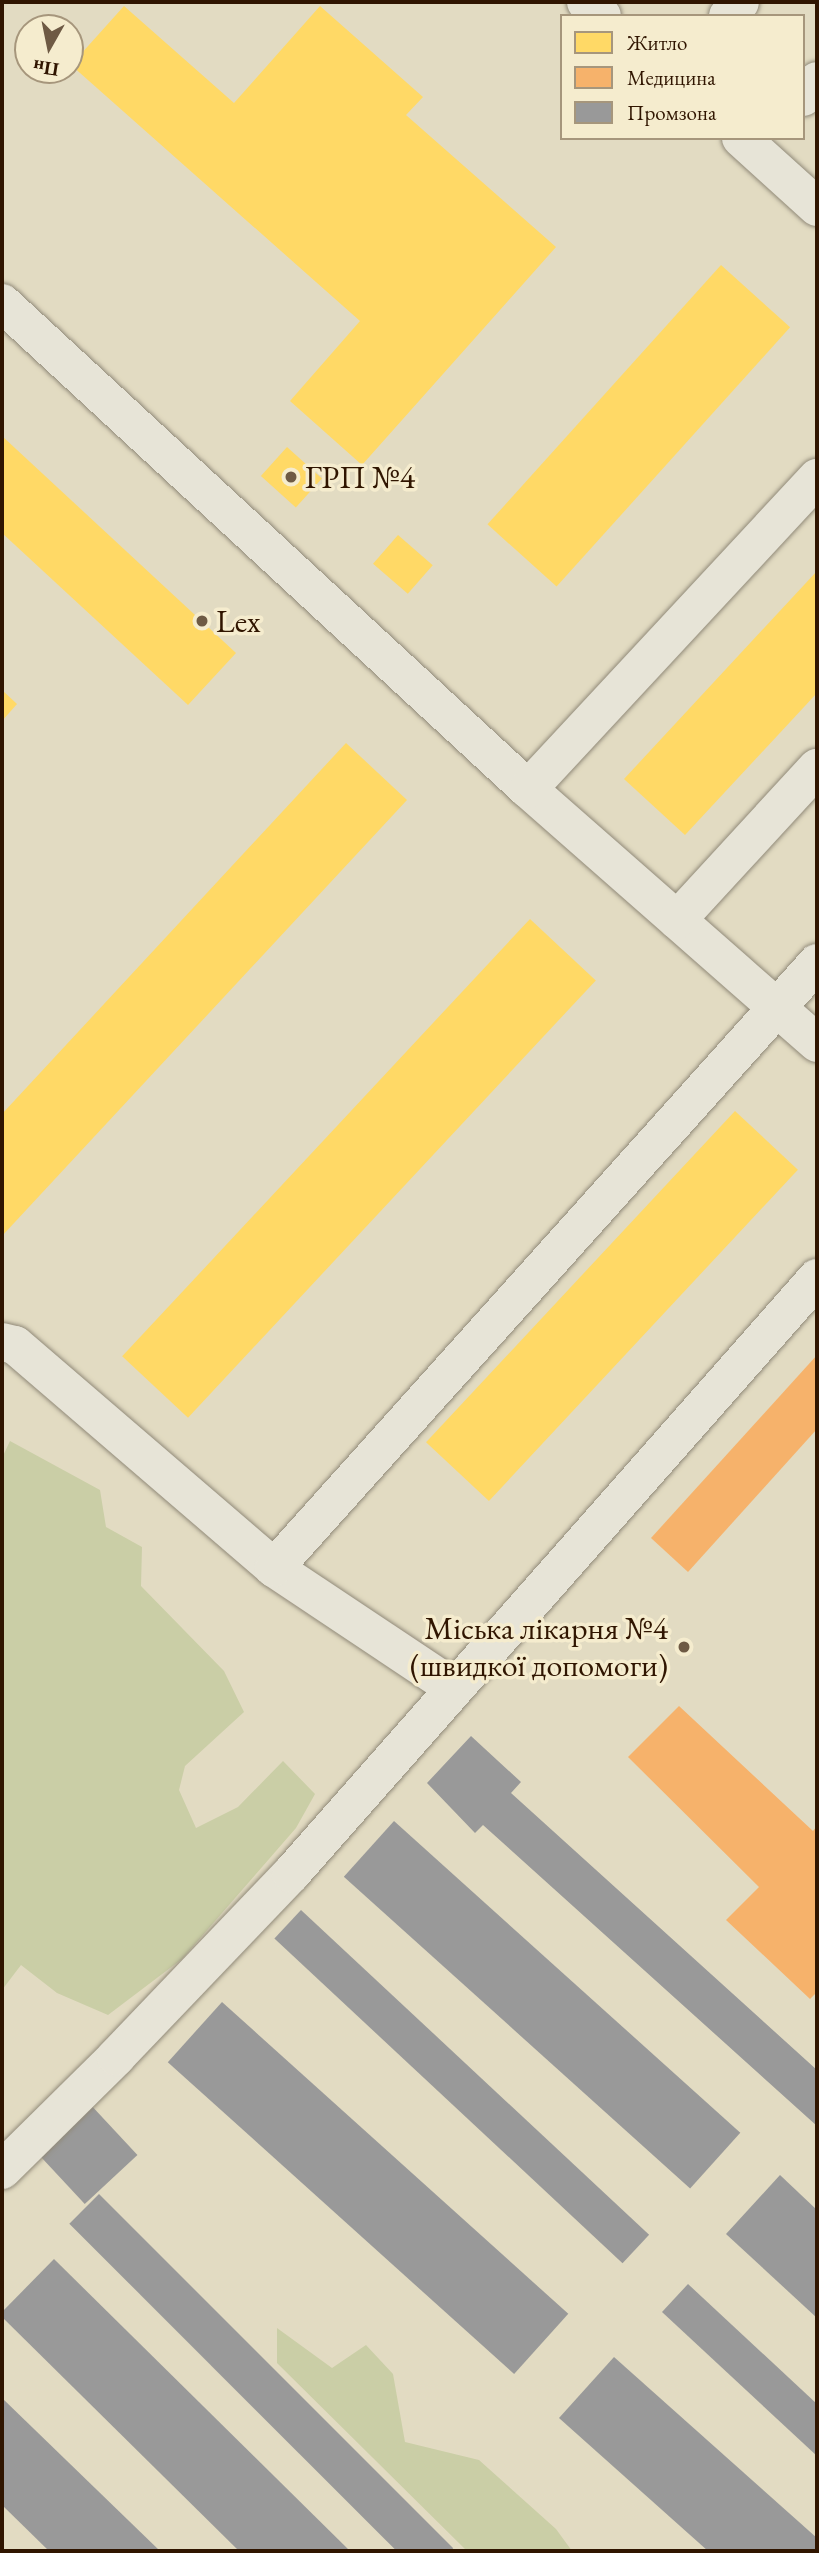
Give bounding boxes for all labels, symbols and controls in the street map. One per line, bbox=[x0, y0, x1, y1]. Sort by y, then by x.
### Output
north arrow bbox=[14, 14, 84, 84]
legend bbox=[560, 14, 805, 140]
text: Житло bbox=[627, 29, 687, 56]
text: Пн bbox=[31, 54, 61, 83]
text: Медицина bbox=[627, 64, 716, 91]
text: Промзона bbox=[627, 99, 716, 126]
place label: ГРП №4 bbox=[305, 458, 415, 496]
marker: ГРП №4 bbox=[283, 469, 299, 485]
place label: Lex bbox=[216, 602, 260, 640]
marker: Lex bbox=[194, 613, 210, 629]
place label: Міська лікарня №4 (швидкої допомоги) bbox=[410, 1610, 668, 1685]
marker: Міська лікарня №4 (швидкої допомоги) bbox=[674, 1637, 694, 1657]

